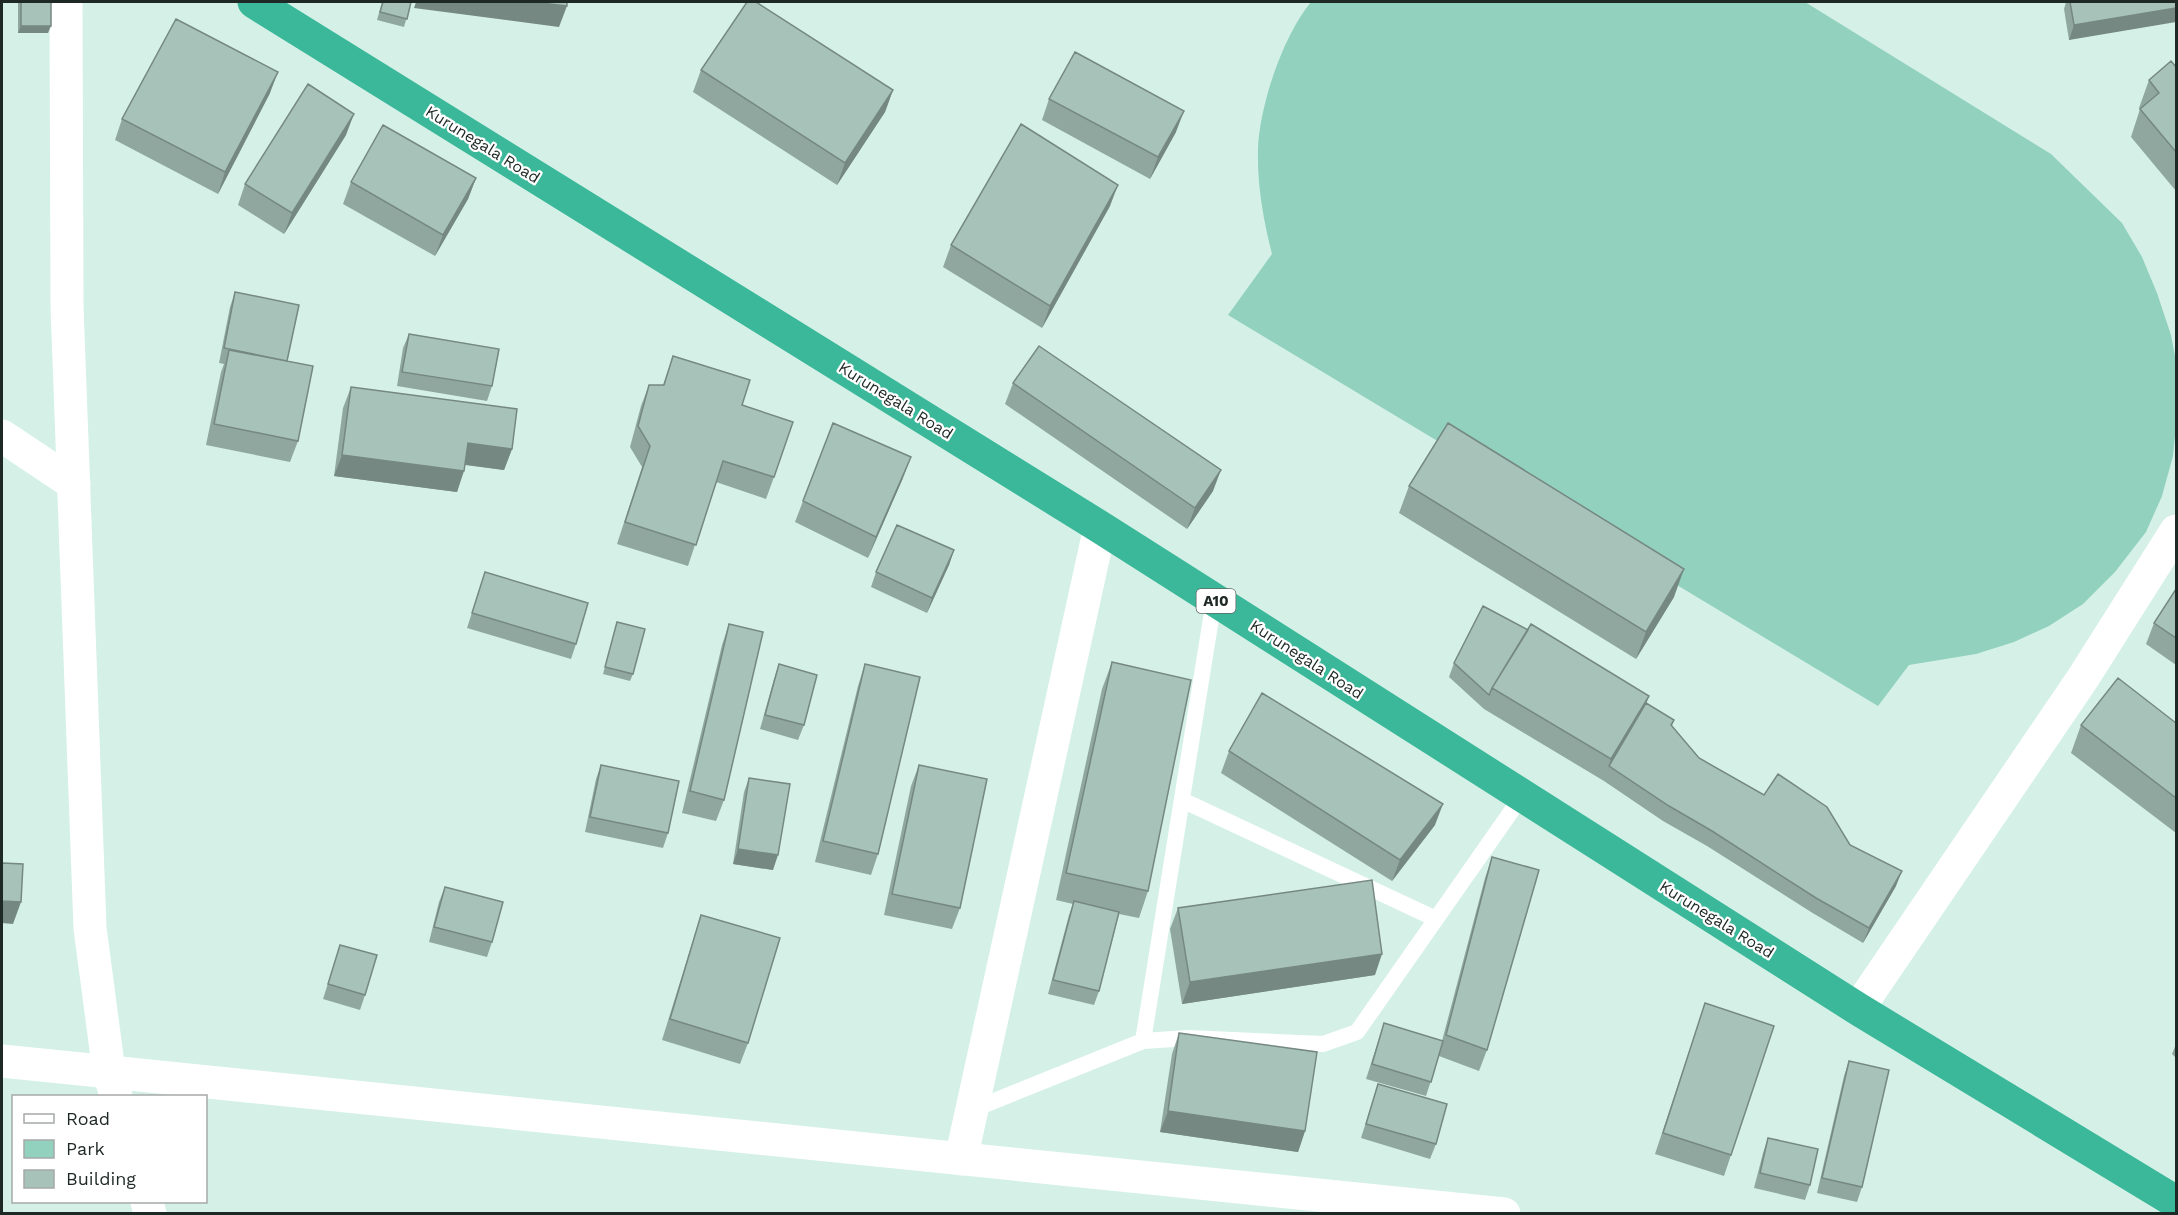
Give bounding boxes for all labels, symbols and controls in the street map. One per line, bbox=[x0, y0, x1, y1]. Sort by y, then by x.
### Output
street label: Kurunegala Road bbox=[422, 102, 543, 187]
street label: Kurunegala Road bbox=[835, 358, 956, 443]
road number: A10 bbox=[1196, 589, 1236, 613]
street label: Kurunegala Road bbox=[1247, 616, 1367, 703]
street label: Kurunegala Road bbox=[1656, 877, 1777, 962]
legend bbox=[12, 1095, 207, 1203]
text: Road bbox=[66, 1108, 110, 1129]
text: Park bbox=[66, 1138, 105, 1159]
text: Building bbox=[66, 1168, 136, 1189]

